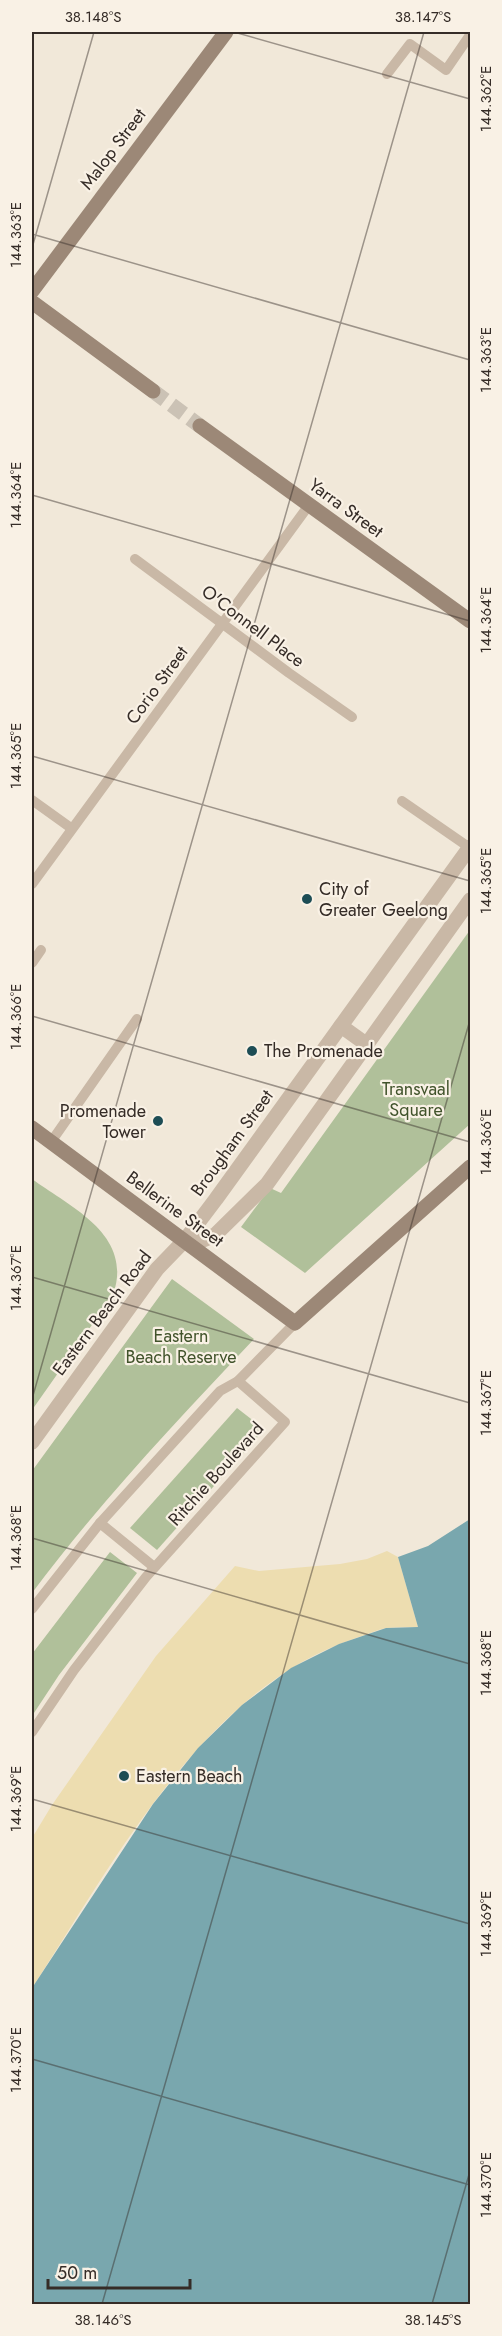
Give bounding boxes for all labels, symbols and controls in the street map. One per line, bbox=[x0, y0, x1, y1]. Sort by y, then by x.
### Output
text: 38.148°S bbox=[65, 6, 121, 28]
text: 38.147°S bbox=[395, 6, 451, 28]
text: 144.362°E bbox=[475, 66, 497, 132]
street label: Malop Street bbox=[74, 102, 153, 195]
text: 144.363°E bbox=[5, 202, 27, 268]
text: 144.363°E bbox=[475, 327, 497, 393]
text: 144.364°E bbox=[5, 462, 27, 528]
street label: Yarra Street bbox=[303, 472, 389, 544]
street label: O'Connell Place bbox=[196, 578, 310, 674]
text: 144.364°E bbox=[475, 587, 497, 653]
street label: Corio Street bbox=[120, 640, 195, 730]
text: 144.365°E bbox=[5, 723, 27, 789]
text: 144.365°E bbox=[475, 848, 497, 914]
place label: City of Greater Geelong bbox=[319, 876, 448, 923]
marker: City of Greater Geelong bbox=[300, 892, 314, 906]
text: 144.366°E bbox=[5, 984, 27, 1050]
place label: The Promenade bbox=[264, 1038, 383, 1064]
marker: The Promenade bbox=[245, 1044, 259, 1058]
park label: Transvaal Square bbox=[382, 1076, 450, 1123]
street label: Brougham Street bbox=[184, 1084, 280, 1202]
place label: Promenade Tower bbox=[60, 1098, 147, 1145]
text: 144.366°E bbox=[475, 1109, 497, 1175]
marker: Promenade Tower bbox=[151, 1114, 165, 1128]
street label: Bellerine Street bbox=[121, 1165, 230, 1254]
text: 144.367°E bbox=[5, 1245, 27, 1311]
street label: Eastern Beach Road bbox=[46, 1245, 158, 1381]
park label: Eastern Beach Reserve bbox=[126, 1323, 236, 1370]
text: 144.367°E bbox=[475, 1370, 497, 1436]
street label: Ritchie Boulevard bbox=[162, 1416, 270, 1532]
text: 144.368°E bbox=[5, 1505, 27, 1571]
text: 144.368°E bbox=[475, 1630, 497, 1696]
place label: Eastern Beach bbox=[136, 1763, 242, 1789]
text: 144.369°E bbox=[5, 1766, 27, 1832]
marker: Eastern Beach bbox=[117, 1769, 131, 1783]
text: 144.369°E bbox=[475, 1891, 497, 1957]
text: 144.370°E bbox=[5, 2027, 27, 2093]
text: 144.370°E bbox=[475, 2152, 497, 2218]
scale bar bbox=[48, 2252, 190, 2290]
text: 50 m bbox=[57, 2260, 97, 2286]
text: 38.146°S bbox=[74, 2309, 132, 2331]
text: 38.145°S bbox=[404, 2309, 462, 2331]

